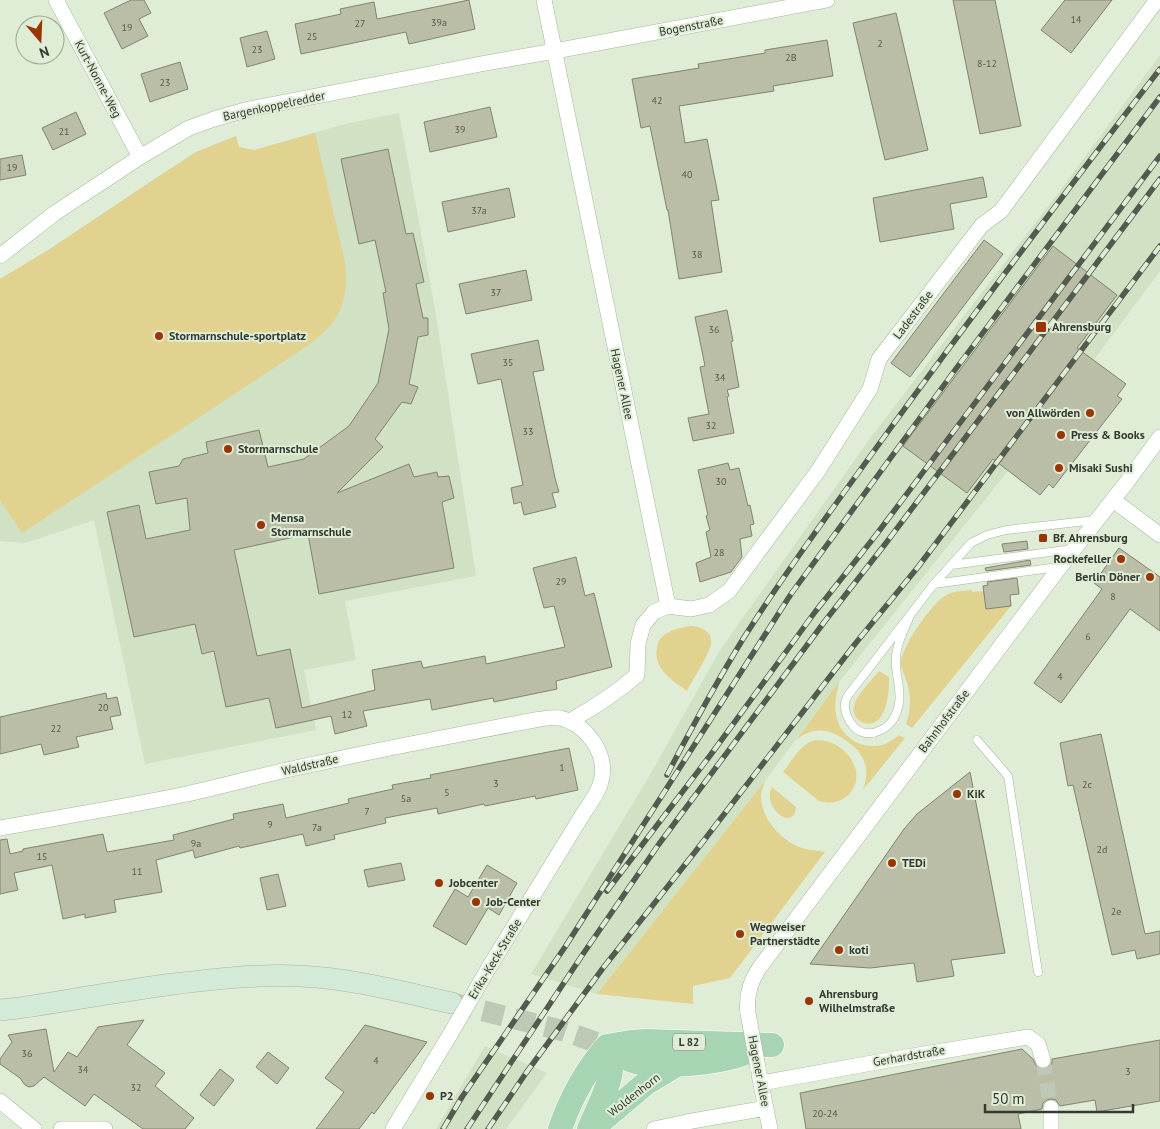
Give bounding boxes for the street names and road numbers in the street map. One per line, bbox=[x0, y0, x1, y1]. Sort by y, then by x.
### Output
street label: Bogenstraße bbox=[658, 12, 724, 39]
street label: Kurt-Nonne-Weg bbox=[72, 37, 125, 120]
street label: Bargenkoppelredder bbox=[221, 87, 326, 124]
street label: Ladestraße bbox=[890, 287, 936, 342]
street label: Hagener Allee bbox=[608, 347, 637, 421]
street label: Bahnhofstraße bbox=[915, 686, 972, 755]
street label: Waldstraße bbox=[280, 751, 340, 778]
street label: Erika-Keck-Straße bbox=[465, 916, 524, 1002]
road number: L 82 bbox=[673, 1034, 705, 1050]
street label: Hagener Allee bbox=[745, 1034, 774, 1108]
street label: Gerhardstraße bbox=[872, 1042, 946, 1069]
street label: Woldenhorn bbox=[605, 1070, 663, 1120]

